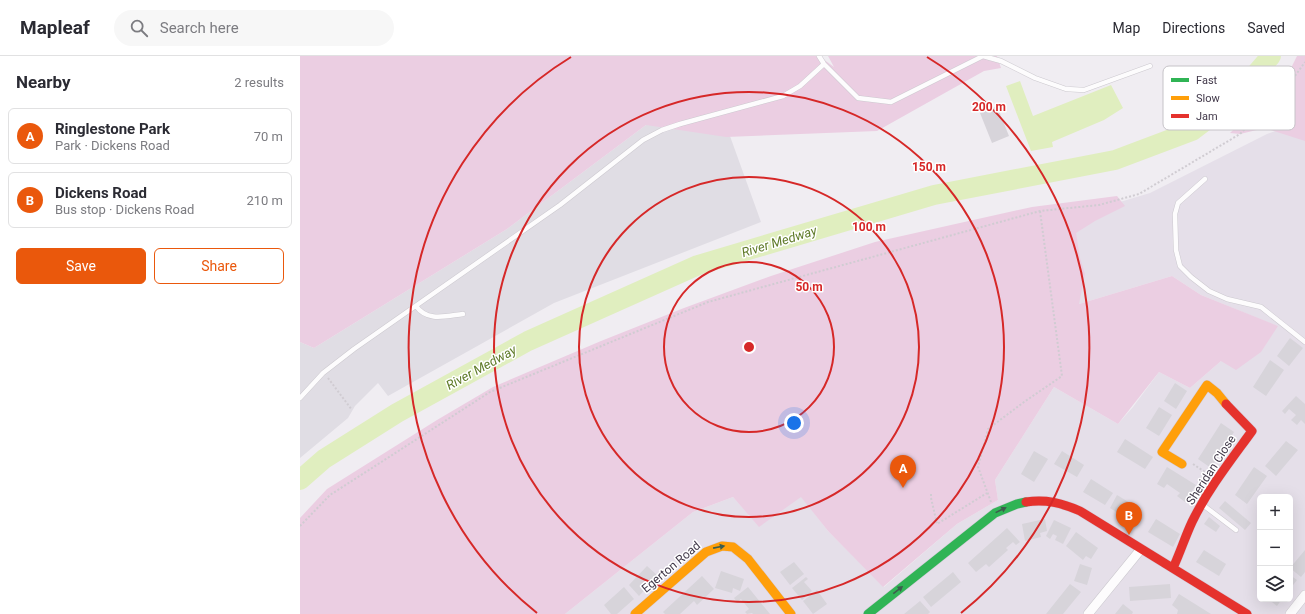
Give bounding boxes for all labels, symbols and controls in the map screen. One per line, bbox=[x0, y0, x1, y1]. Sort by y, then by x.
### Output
search box bbox=[114, 10, 394, 46]
text: Mapleaf bbox=[20, 16, 90, 39]
icon: search bbox=[128, 17, 150, 39]
text: Search here bbox=[160, 19, 239, 37]
text: Map bbox=[1113, 20, 1140, 36]
text: Directions bbox=[1162, 20, 1225, 36]
text: Saved bbox=[1247, 20, 1285, 36]
legend bbox=[1163, 66, 1295, 130]
text: Nearby bbox=[16, 72, 71, 92]
text: Fast bbox=[1196, 74, 1218, 87]
text: 2 results bbox=[234, 75, 284, 90]
text: Slow bbox=[1196, 92, 1220, 105]
text: 200 m bbox=[972, 100, 1006, 114]
text: Jam bbox=[1196, 110, 1218, 123]
text: Ringlestone Park bbox=[55, 120, 170, 138]
text: A bbox=[26, 129, 34, 144]
text: 70 m bbox=[254, 129, 283, 144]
text: Park · Dickens Road bbox=[55, 138, 170, 153]
text: 150 m bbox=[912, 160, 946, 174]
text: Dickens Road bbox=[55, 184, 147, 202]
text: B bbox=[26, 193, 34, 208]
text: 210 m bbox=[246, 193, 283, 208]
text: Bus stop · Dickens Road bbox=[55, 202, 194, 217]
text: 100 m bbox=[852, 220, 886, 234]
water label: River Medway bbox=[740, 223, 820, 260]
button: Save bbox=[16, 248, 146, 284]
button: Share bbox=[154, 248, 284, 284]
text: 50 m bbox=[795, 280, 823, 294]
centre of rings bbox=[742, 340, 756, 354]
water label: River Medway bbox=[443, 341, 520, 393]
your location bbox=[784, 413, 804, 433]
street label: Sheridan Close bbox=[1183, 433, 1239, 507]
pin: A bbox=[890, 455, 916, 488]
map controls bbox=[1257, 494, 1293, 602]
button: + bbox=[1257, 494, 1293, 530]
pin: B bbox=[1116, 502, 1142, 535]
one-way arrow bbox=[995, 507, 1007, 513]
button: − bbox=[1257, 530, 1293, 566]
street label: Egerton Road bbox=[639, 539, 703, 595]
one-way arrow bbox=[713, 544, 726, 550]
button: layers bbox=[1257, 566, 1293, 602]
one-way arrow bbox=[893, 585, 904, 594]

